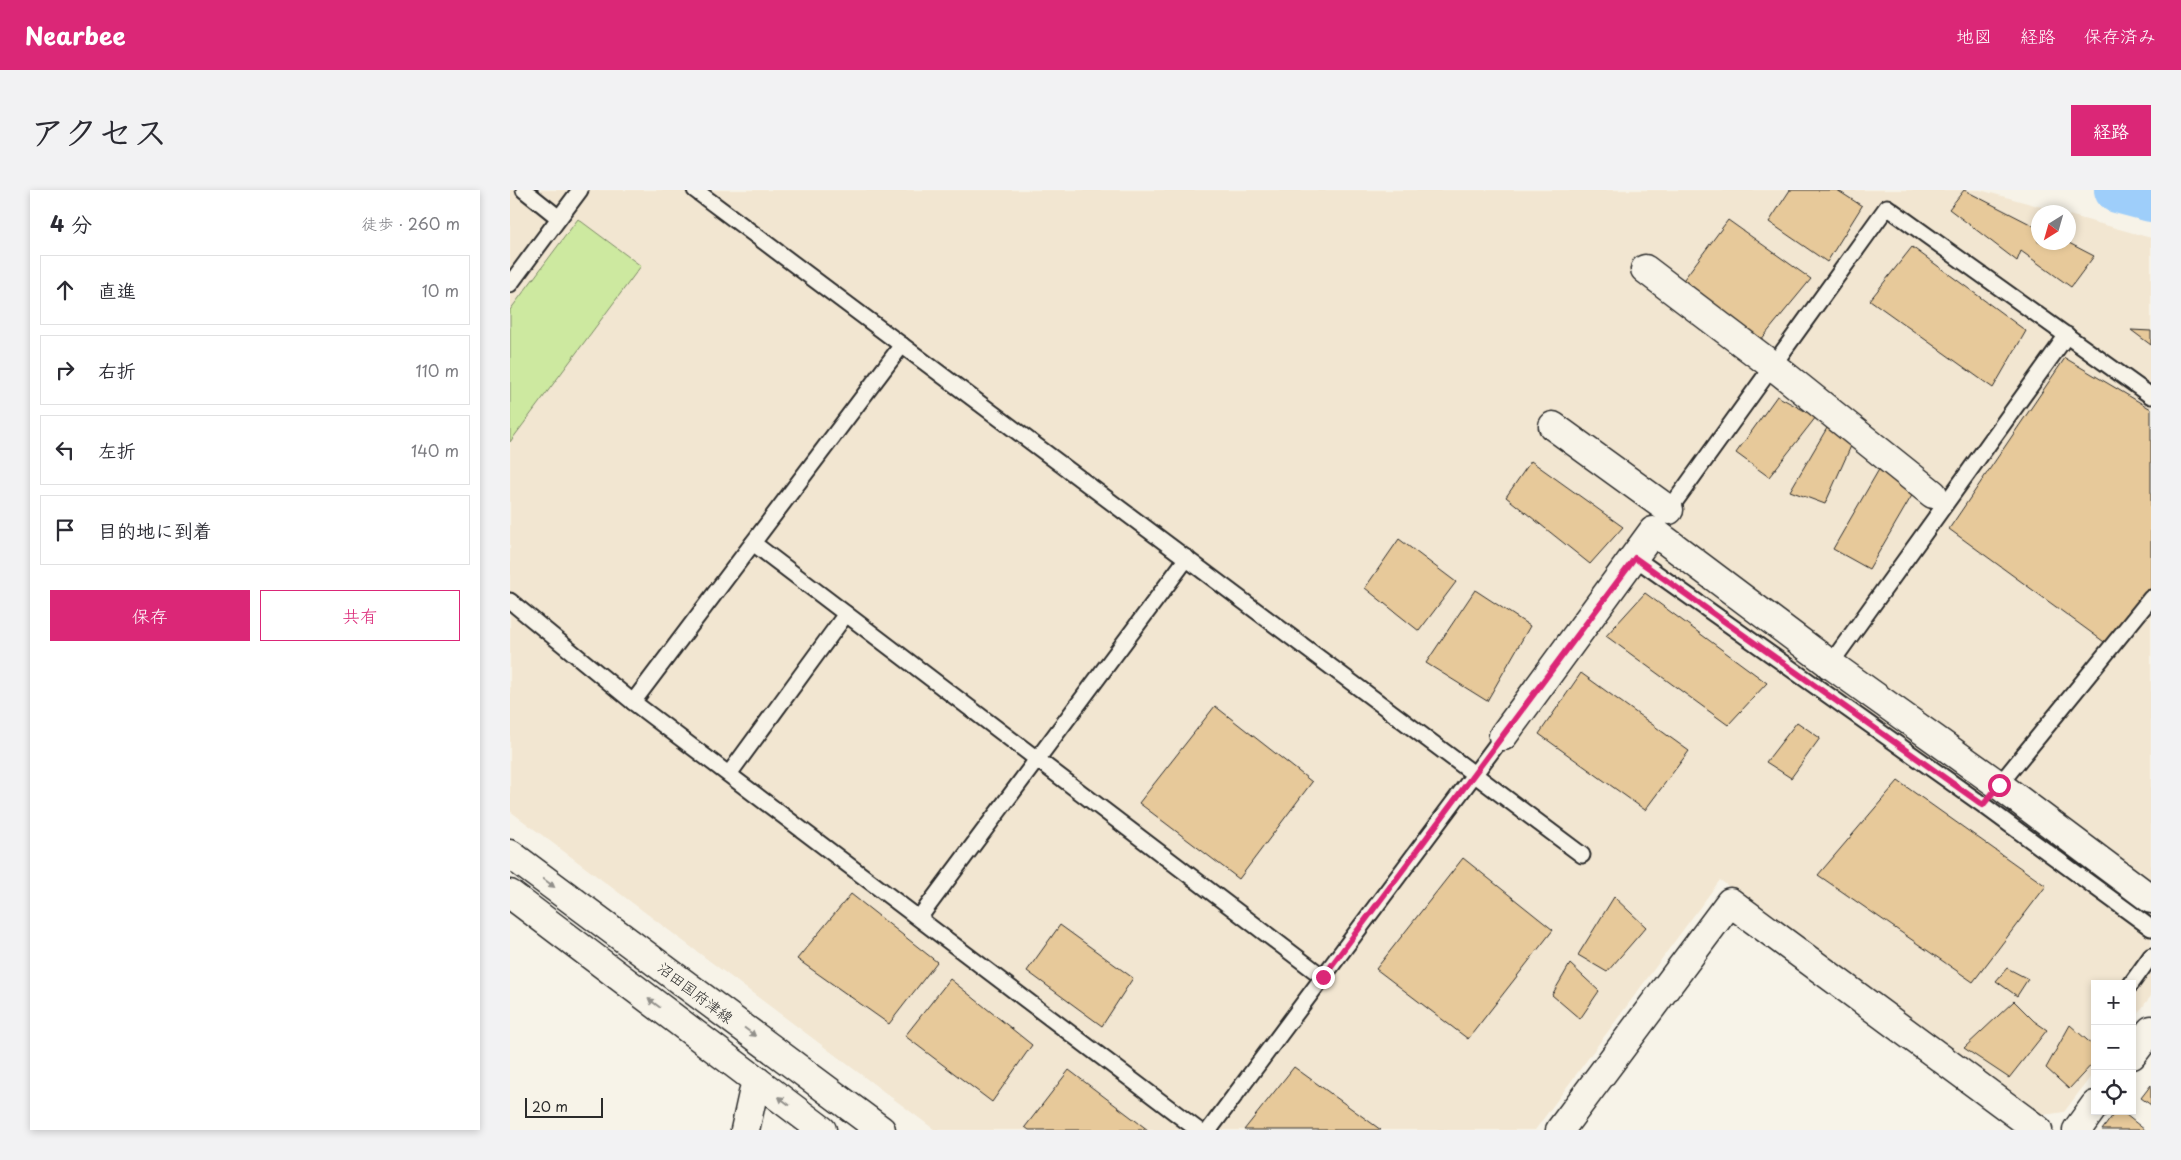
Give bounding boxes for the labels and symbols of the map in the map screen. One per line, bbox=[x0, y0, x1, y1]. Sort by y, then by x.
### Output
north arrow bbox=[2031, 205, 2076, 250]
route start bbox=[1988, 774, 2011, 797]
one-way arrow bbox=[542, 878, 556, 888]
street label: 沼田国府津線 bbox=[653, 956, 739, 1028]
route end bbox=[1312, 966, 1335, 989]
one-way arrow bbox=[648, 997, 661, 1008]
one-way arrow bbox=[743, 1027, 757, 1037]
scale bar bbox=[525, 1095, 602, 1118]
one-way arrow bbox=[778, 1095, 791, 1106]

